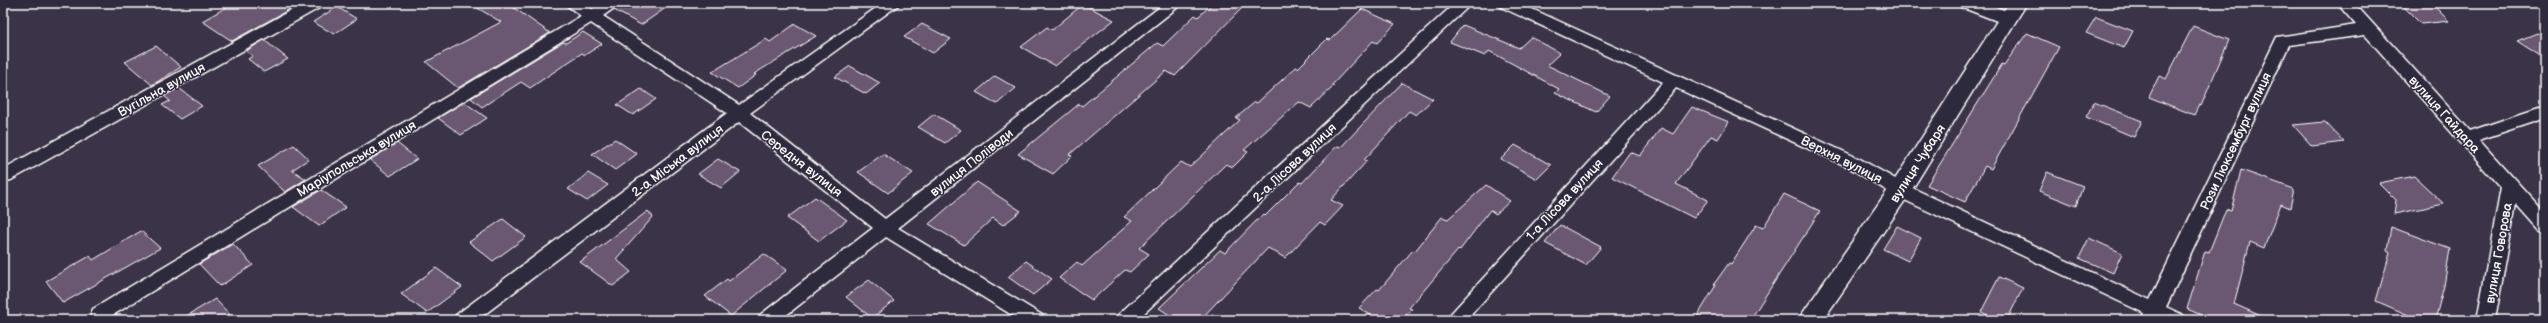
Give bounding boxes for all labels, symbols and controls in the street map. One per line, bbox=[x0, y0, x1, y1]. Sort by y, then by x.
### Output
street label: Вугільна вулиця bbox=[115, 59, 208, 120]
street label: Рози Люксембург вулиця bbox=[2197, 70, 2275, 213]
street label: вулиця Гайдара bbox=[2405, 73, 2483, 157]
street label: Маріупольська вулиця bbox=[294, 117, 419, 201]
street label: 2-а Лісова вулиця bbox=[1250, 120, 1340, 206]
street label: 2-а Міська вулиця bbox=[629, 121, 727, 200]
street label: вулиця Чубаря bbox=[1887, 122, 1949, 206]
street label: вулиця Поліводи bbox=[927, 125, 1016, 200]
street label: Середня вулиця bbox=[757, 127, 845, 201]
street label: Верхня вулиця bbox=[1798, 133, 1885, 187]
street label: 1-а Лісова вулиця bbox=[1523, 155, 1607, 244]
street label: вулиця Говорова bbox=[2482, 201, 2516, 305]

